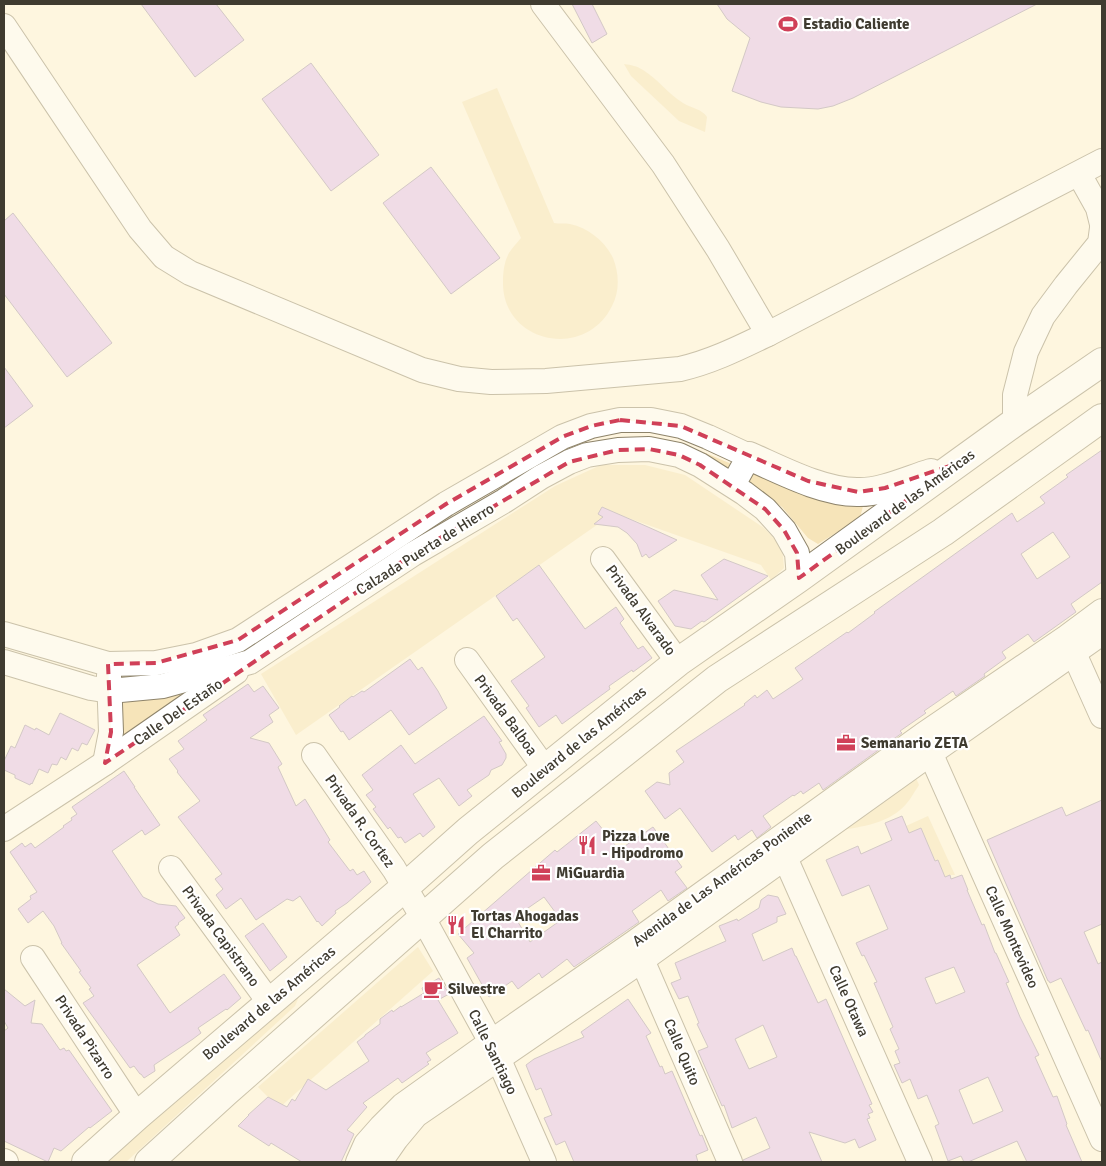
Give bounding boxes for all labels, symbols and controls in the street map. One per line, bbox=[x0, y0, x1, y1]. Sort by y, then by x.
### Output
sports icon: Estadio Caliente bbox=[777, 13, 799, 35]
place label: Estadio Caliente bbox=[803, 15, 910, 33]
street label: Boulevard de las Américas bbox=[832, 445, 979, 559]
street label: Calzada Puerta de Hierro bbox=[353, 499, 497, 599]
street label: Privada Alvarado bbox=[602, 561, 680, 659]
street label: Privada Balboa bbox=[471, 671, 541, 759]
street label: Calle Del Estaño bbox=[130, 674, 226, 749]
street label: Boulevard de las Américas bbox=[508, 682, 650, 802]
office icon: Semanario ZETA bbox=[835, 732, 857, 754]
place label: Semanario ZETA bbox=[861, 734, 968, 752]
street label: Privada R. Cortez bbox=[321, 771, 399, 871]
street label: Avenida de Las Américas Poniente bbox=[629, 808, 815, 950]
place label: Pizza Love - Hipodromo bbox=[602, 827, 683, 862]
restaurant icon: Pizza Love - Hipodromo bbox=[576, 834, 598, 856]
office icon: MiGuardia bbox=[530, 862, 552, 884]
place label: MiGuardia bbox=[556, 864, 625, 882]
street label: Privada Capistrano bbox=[178, 882, 264, 990]
street label: Calle Montevideo bbox=[981, 883, 1043, 991]
place label: Tortas Ahogadas El Charrito bbox=[471, 907, 579, 942]
restaurant icon: Tortas Ahogadas El Charrito bbox=[445, 914, 467, 936]
street label: Boulevard de las Américas bbox=[199, 942, 339, 1064]
street label: Calle Otawa bbox=[825, 962, 873, 1040]
cafe icon: Silvestre bbox=[422, 978, 444, 1000]
place label: Silvestre bbox=[448, 980, 505, 998]
street label: Privada Pizarro bbox=[51, 992, 119, 1083]
street label: Calle Santiago bbox=[465, 1006, 521, 1098]
street label: Calle Quito bbox=[660, 1016, 704, 1088]

